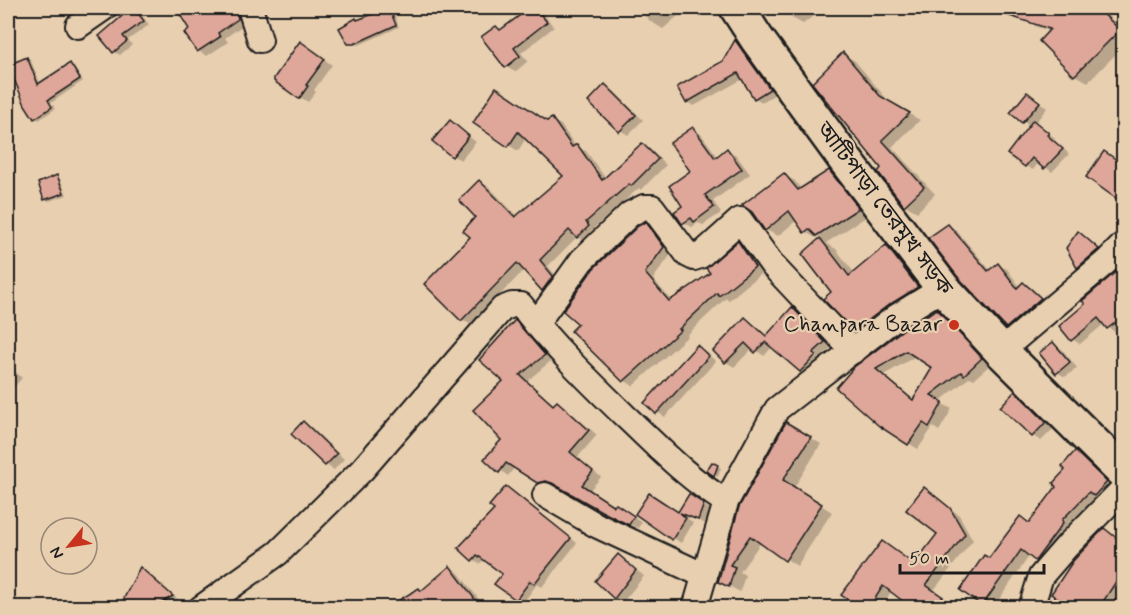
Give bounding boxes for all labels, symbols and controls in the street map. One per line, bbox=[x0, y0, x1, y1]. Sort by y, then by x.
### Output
street label: আটিপাড়া তেরমুখ সড়ক bbox=[809, 116, 959, 302]
place label: Chanpara Bazar bbox=[783, 311, 943, 339]
marker: Chanpara Bazar bbox=[947, 318, 961, 332]
north arrow bbox=[39, 516, 99, 576]
scale bar bbox=[900, 537, 1044, 575]
text: N bbox=[46, 543, 69, 563]
text: 50 m bbox=[909, 547, 949, 571]

